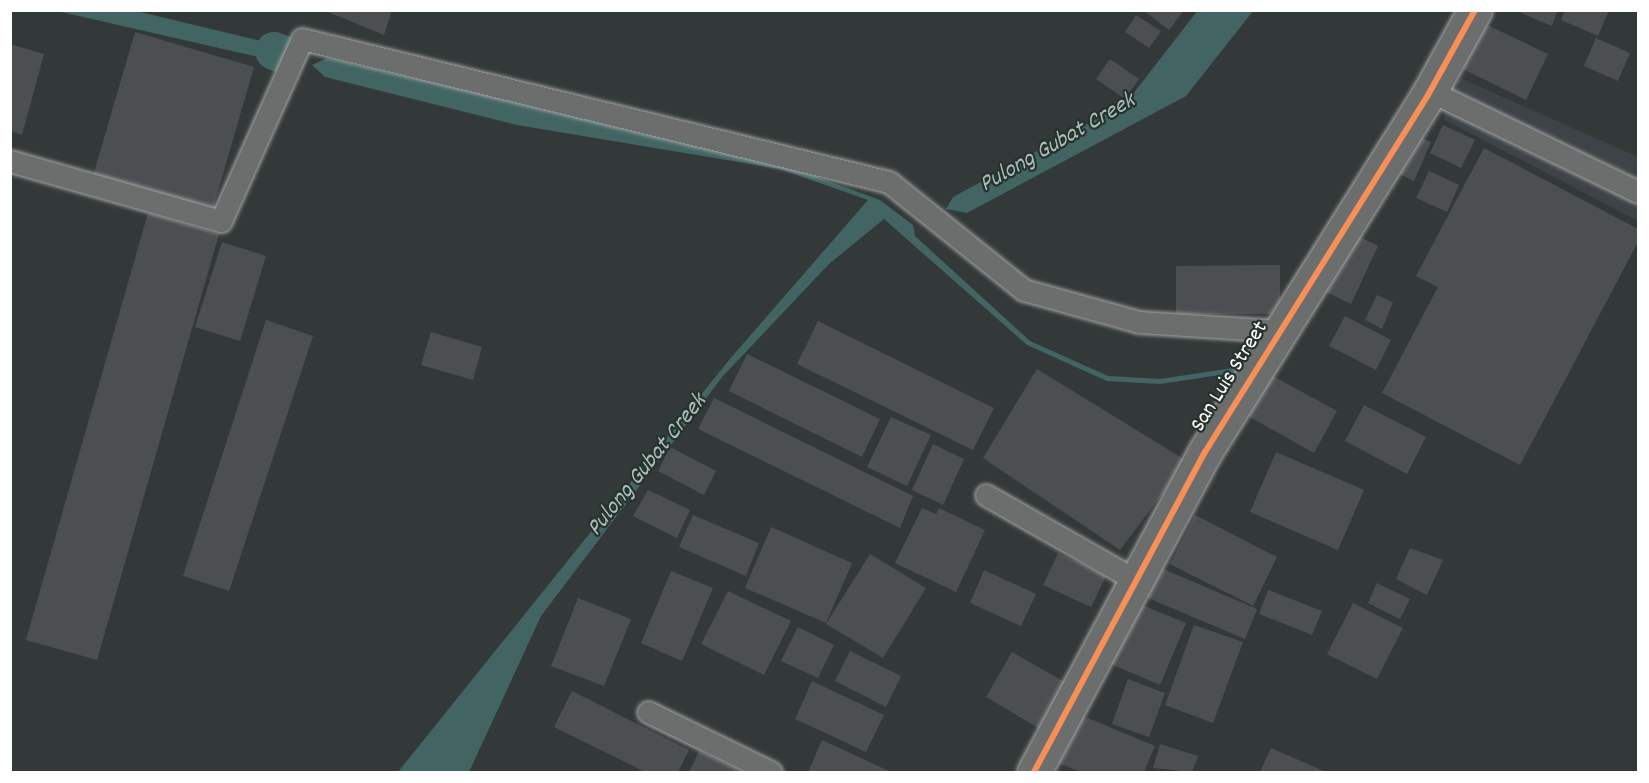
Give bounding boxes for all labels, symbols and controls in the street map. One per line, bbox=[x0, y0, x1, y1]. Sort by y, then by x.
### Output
water label: Pulong Gubat Creek bbox=[975, 88, 1141, 200]
street label: San Luis Street bbox=[1186, 317, 1274, 437]
water label: Pulong Gubat Creek bbox=[582, 389, 714, 543]

